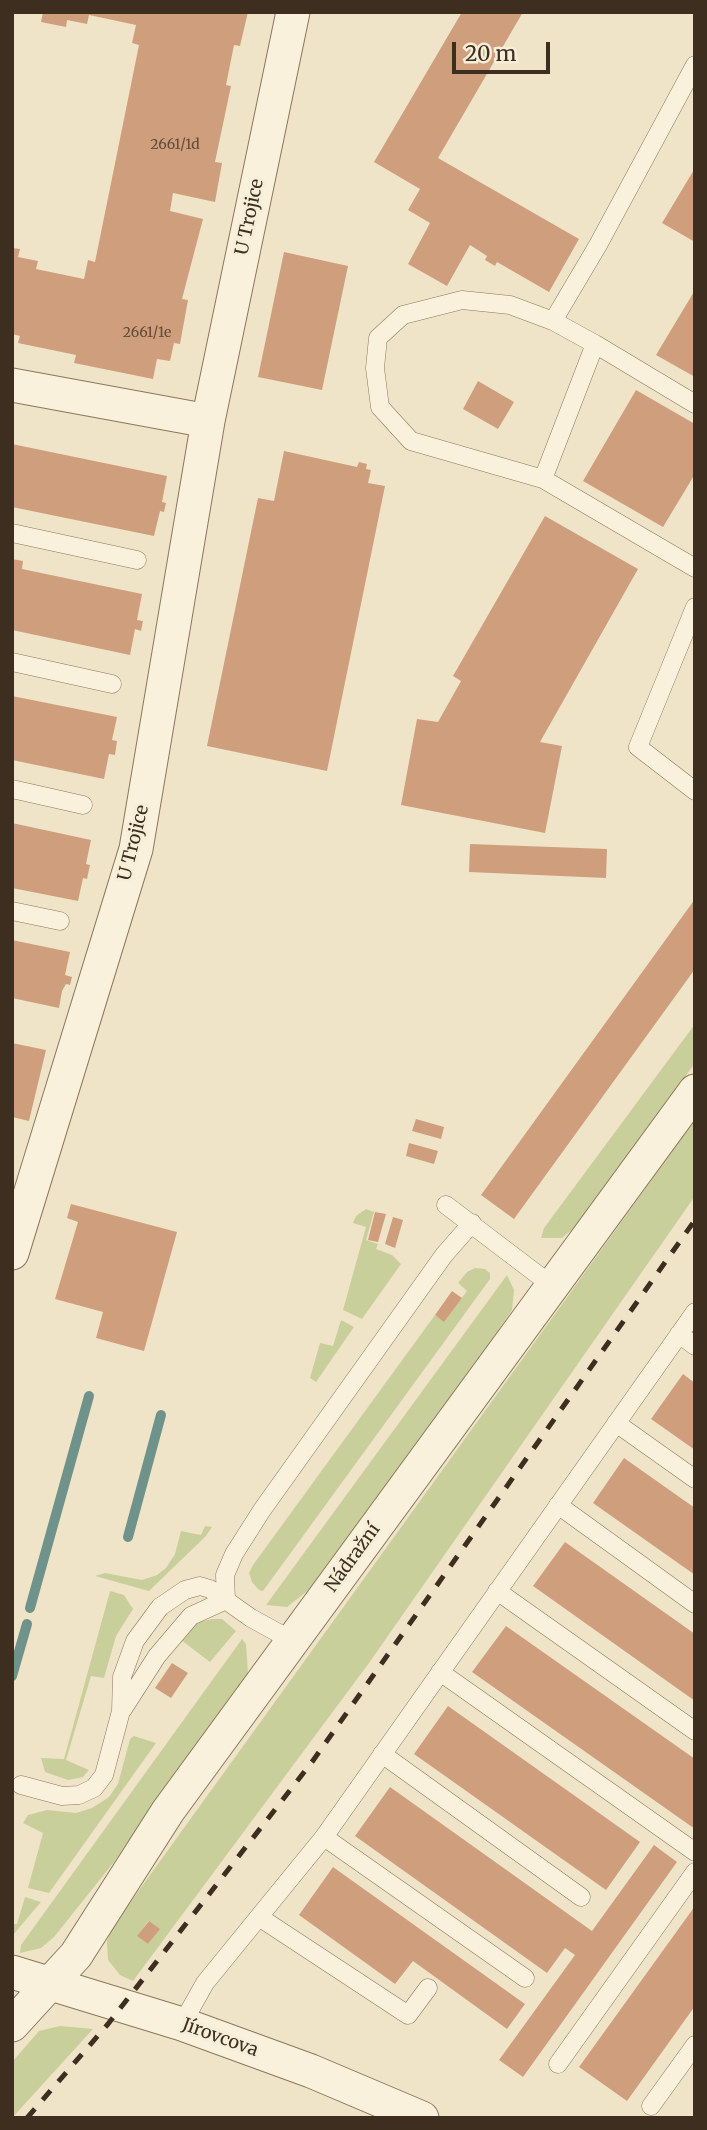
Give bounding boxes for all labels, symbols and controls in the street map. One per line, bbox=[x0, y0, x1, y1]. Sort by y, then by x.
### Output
scale bar bbox=[455, 28, 553, 72]
text: 20 m bbox=[465, 40, 516, 67]
house number: 2661/1d bbox=[150, 137, 200, 153]
street label: U Trojice bbox=[231, 177, 269, 257]
house number: 2661/1e bbox=[123, 325, 171, 341]
street label: U Trojice bbox=[114, 803, 154, 883]
street label: Nádražní bbox=[321, 1519, 385, 1597]
street label: Jírovcova bbox=[179, 2014, 261, 2062]

